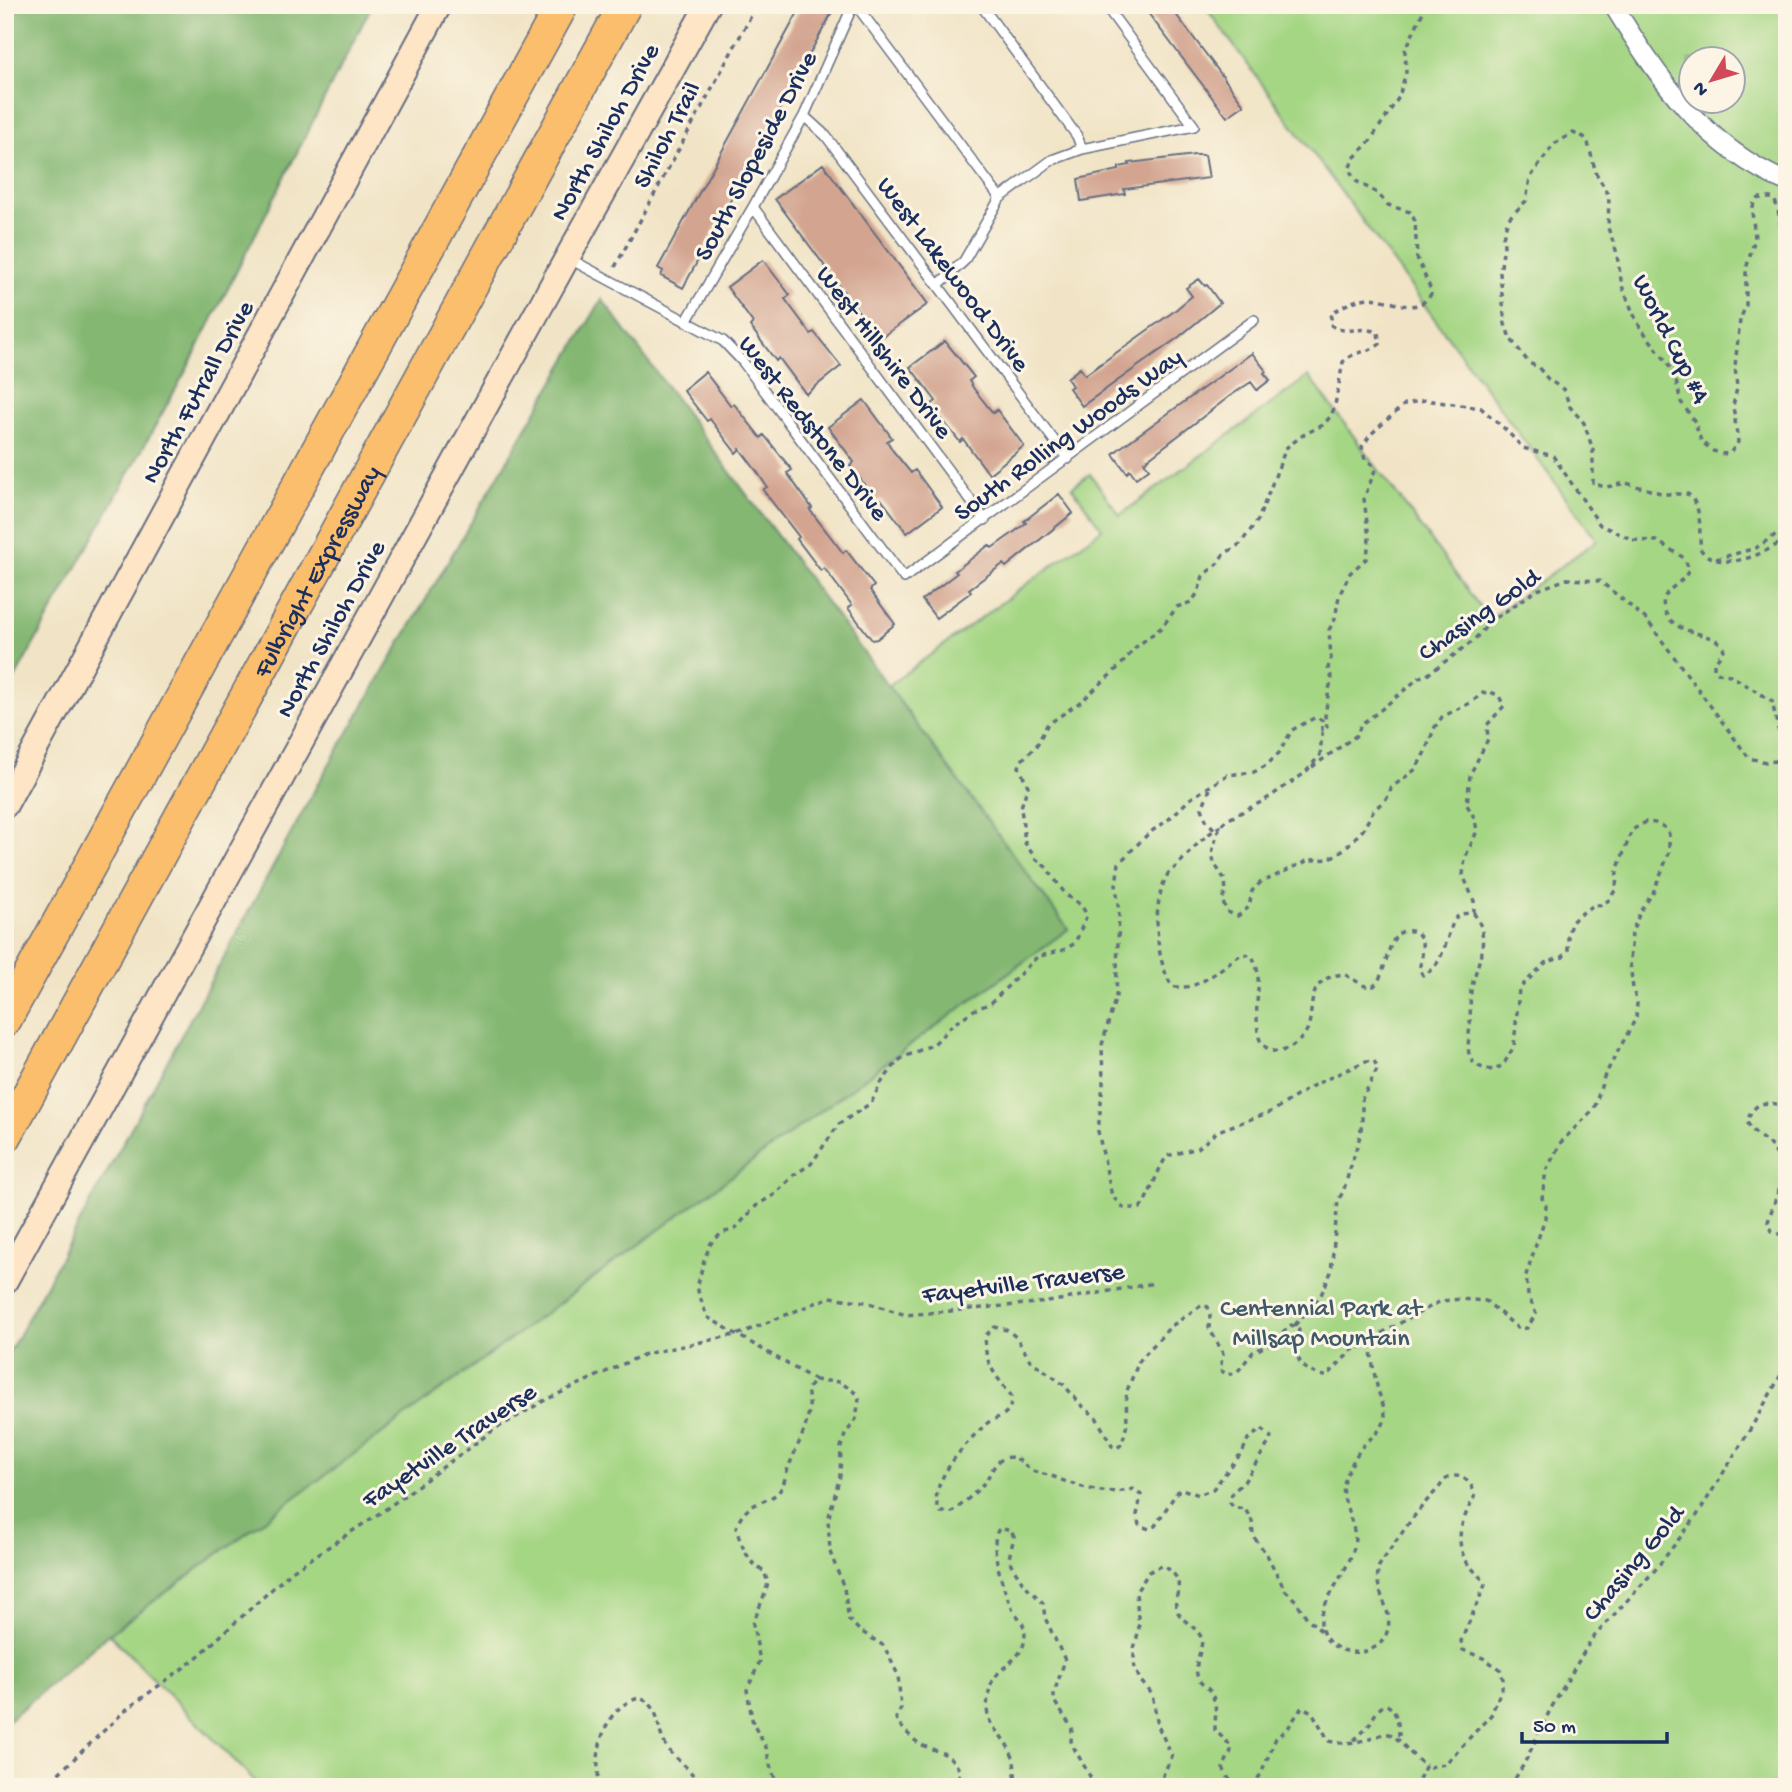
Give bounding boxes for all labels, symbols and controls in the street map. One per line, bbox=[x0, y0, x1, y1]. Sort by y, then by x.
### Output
street label: North Shiloh Drive bbox=[545, 39, 669, 227]
north arrow bbox=[1676, 46, 1746, 116]
street label: South Slopeside Drive bbox=[690, 47, 827, 267]
text: N bbox=[1688, 76, 1714, 100]
street label: Shiloh Trail bbox=[628, 78, 710, 195]
street label: West Lakewood Drive bbox=[868, 172, 1035, 380]
street label: West Hillshire Drive bbox=[807, 261, 958, 447]
street label: World Cup #4 bbox=[1623, 270, 1715, 410]
street label: North Futrall Drive bbox=[137, 296, 263, 490]
street label: West Redstone Drive bbox=[730, 331, 894, 529]
street label: South Rolling Woods Way bbox=[949, 343, 1190, 530]
street label: Fulbright Expressway bbox=[248, 461, 390, 685]
street label: North Shiloh Drive bbox=[271, 536, 395, 724]
street label: Chasing Gold bbox=[1414, 562, 1549, 670]
street label: Fayetville Traverse bbox=[920, 1258, 1127, 1313]
park label: Centennial Park at Millsap Mountain bbox=[1220, 1295, 1424, 1356]
street label: Fayetville Traverse bbox=[357, 1378, 544, 1518]
street label: Chasing Gold bbox=[1578, 1499, 1694, 1629]
scale bar bbox=[1522, 1701, 1668, 1745]
text: 50 m bbox=[1533, 1716, 1576, 1741]

